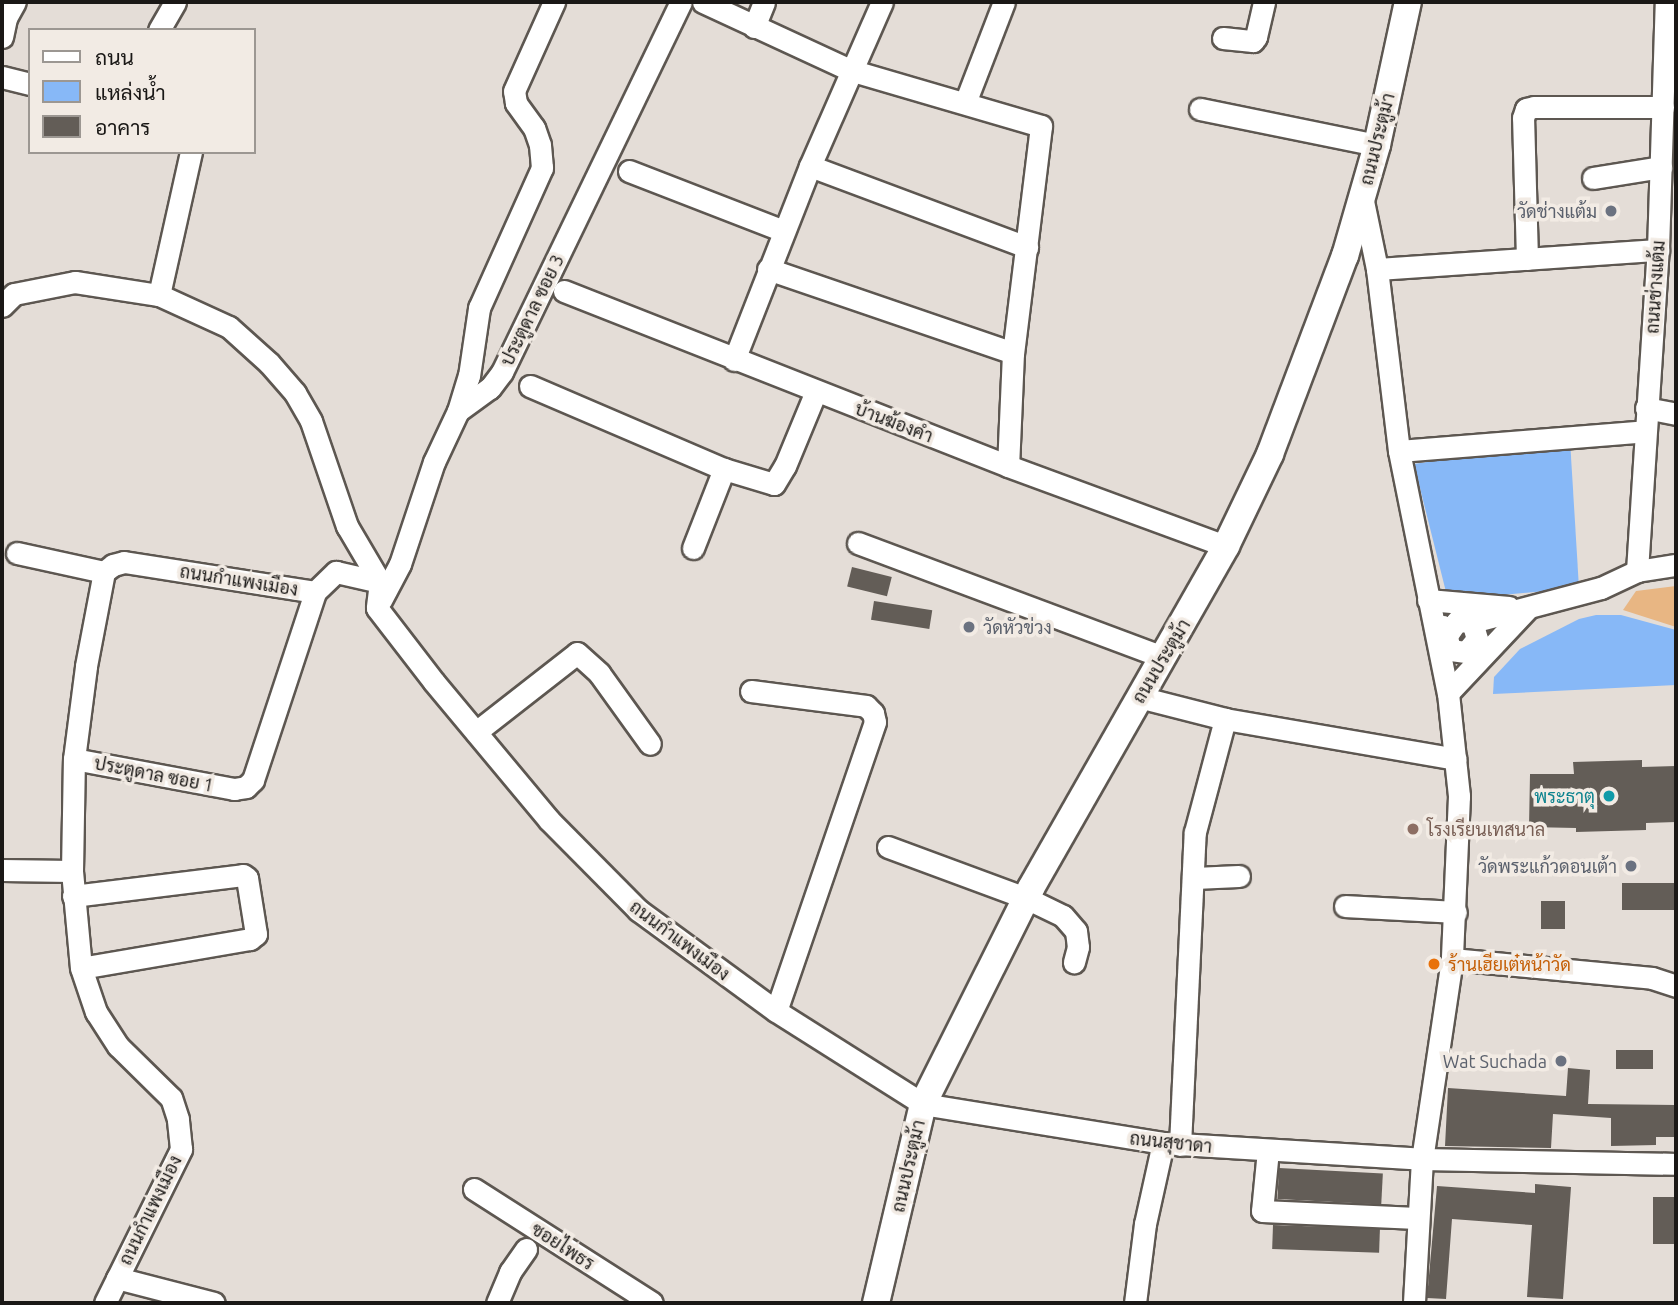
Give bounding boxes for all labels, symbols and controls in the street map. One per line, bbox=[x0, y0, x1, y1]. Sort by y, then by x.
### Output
legend bbox=[28, 28, 256, 154]
text: ถนน bbox=[95, 45, 134, 69]
text: แหล่งน้ำ bbox=[95, 80, 166, 104]
street label: ถนนประตูม้า bbox=[1355, 91, 1399, 187]
text: อาคาร bbox=[95, 115, 151, 139]
place label: วัดช่างแต้ม bbox=[1517, 200, 1597, 222]
marker: วัดช่างแต้ม bbox=[1603, 203, 1619, 219]
street label: ถนนช่างแต้ม bbox=[1641, 240, 1669, 334]
street label: ประตูดาล ซอย 3 bbox=[496, 251, 568, 369]
street label: บ้านฆ้องคำ bbox=[852, 397, 936, 447]
street label: ถนนกำแพงเมือง bbox=[178, 560, 300, 600]
street label: ถนนประตูม้า bbox=[1127, 615, 1195, 707]
place label: วัดหัวข่วง bbox=[983, 616, 1052, 638]
marker: วัดหัวข่วง bbox=[961, 619, 977, 635]
street label: ประตูดาล ซอย 1 bbox=[92, 752, 216, 796]
place label: พระธาตุ bbox=[1534, 785, 1595, 807]
marker: พระธาตุ bbox=[1601, 788, 1617, 804]
place label: โรงเรียนเทสนาล bbox=[1427, 818, 1545, 840]
marker: โรงเรียนเทสนาล bbox=[1405, 821, 1421, 837]
place label: วัดพระแก้วดอนเต้า bbox=[1478, 855, 1617, 877]
marker: วัดพระแก้วดอนเต้า bbox=[1623, 858, 1639, 874]
street label: ถนนกำแพงเมือง bbox=[626, 895, 734, 985]
place label: ร้านเฮียเต๋หน้าวัด bbox=[1448, 953, 1571, 975]
marker: ร้านเฮียเต๋หน้าวัด bbox=[1426, 956, 1442, 972]
place label: Wat Suchada bbox=[1443, 1050, 1547, 1072]
marker: Wat Suchada bbox=[1553, 1053, 1569, 1069]
street label: ถนนประตูม้า bbox=[887, 1118, 929, 1214]
street label: ถนนสุชาดา bbox=[1129, 1127, 1213, 1157]
street label: ถนนกำแพงเมือง bbox=[114, 1152, 186, 1268]
street label: ซอยไพธร bbox=[528, 1218, 598, 1274]

